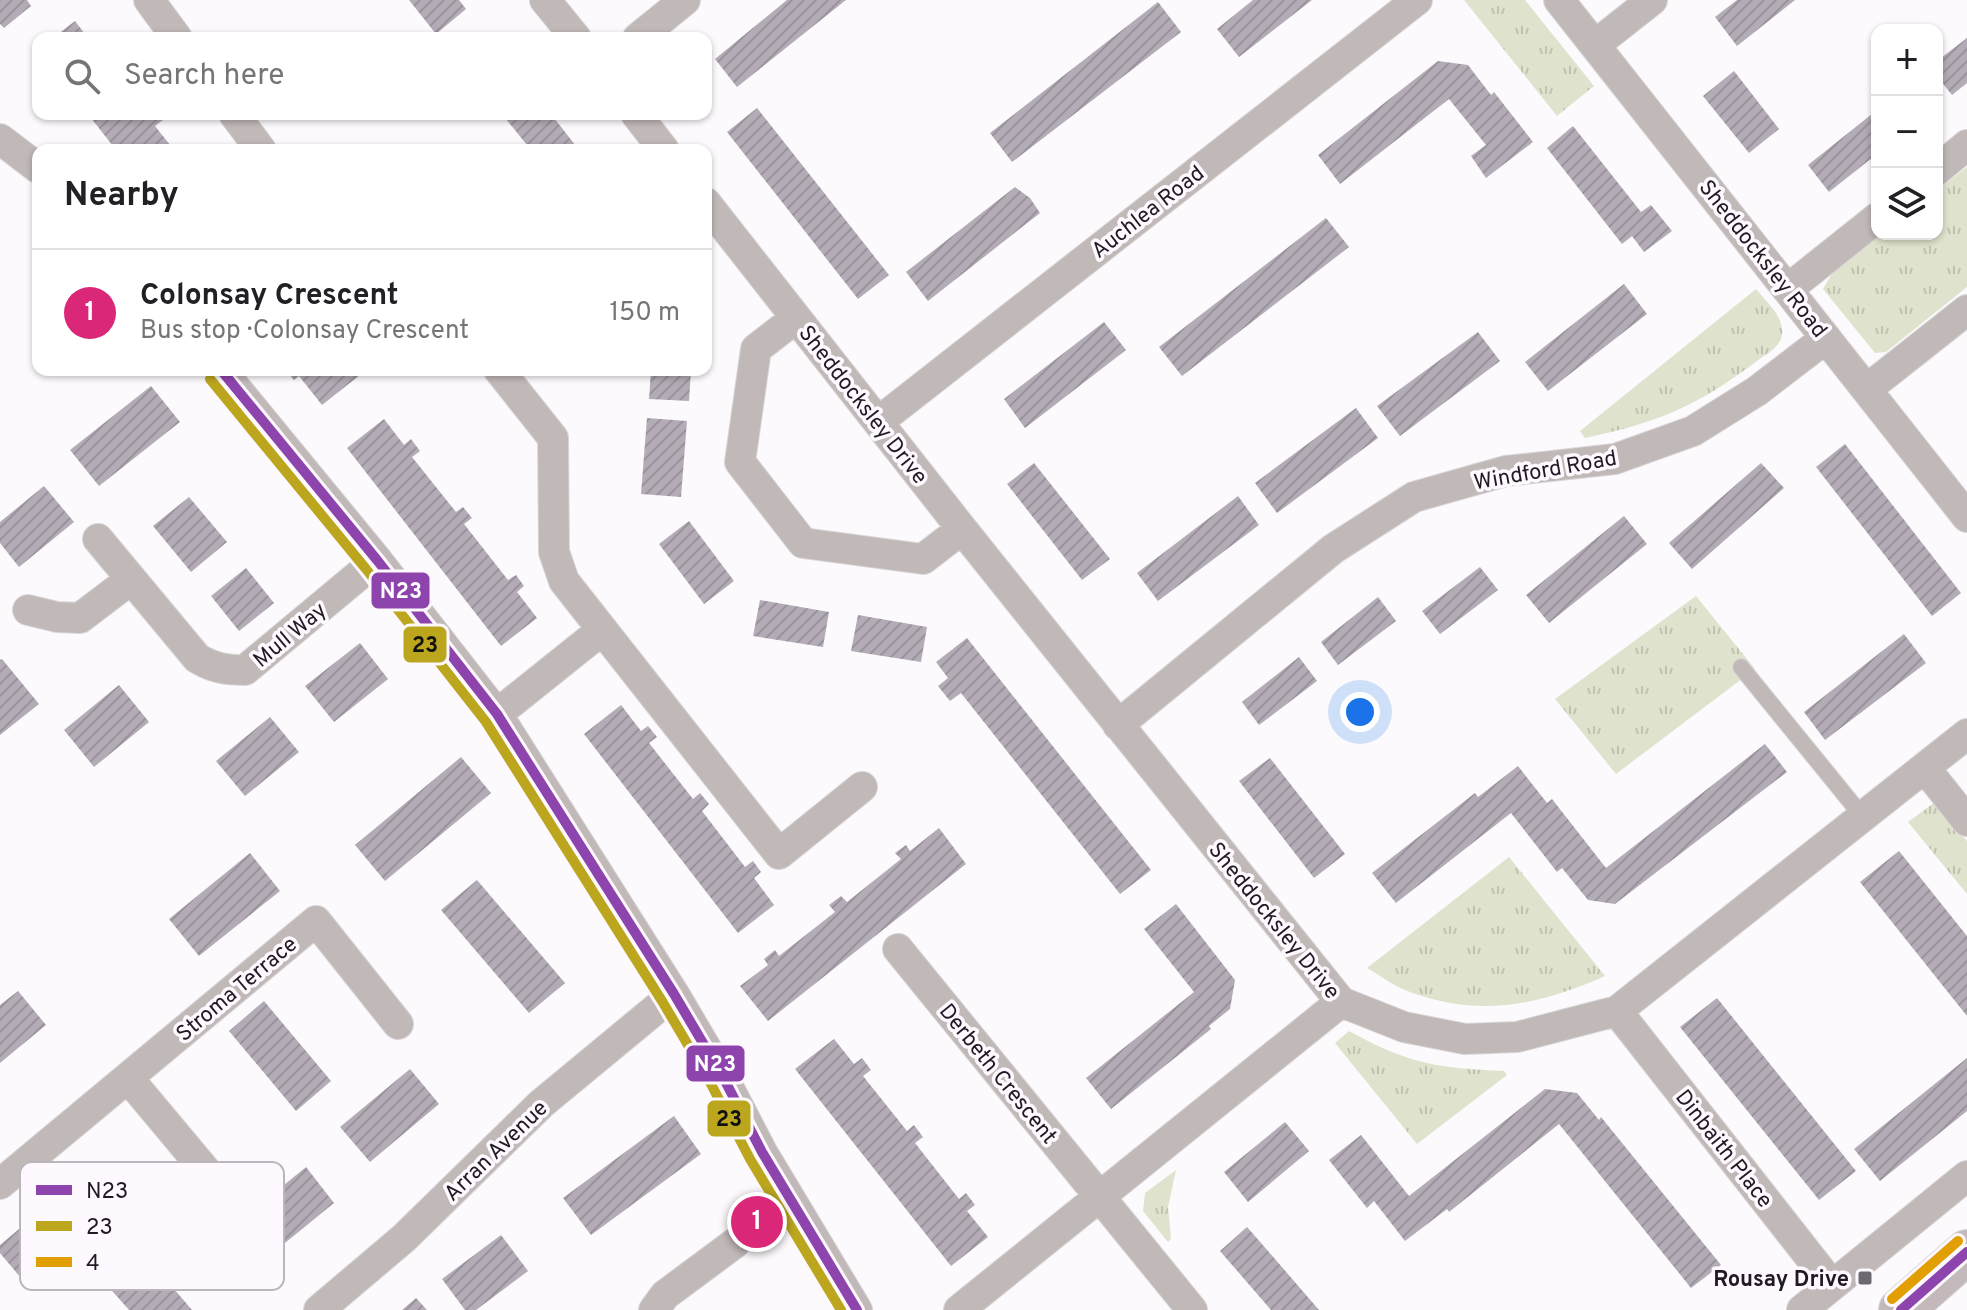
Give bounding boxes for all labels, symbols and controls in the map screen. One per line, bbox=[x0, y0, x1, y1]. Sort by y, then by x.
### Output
map controls bbox=[1871, 24, 1943, 240]
button: + bbox=[1871, 24, 1943, 96]
search box bbox=[32, 32, 712, 120]
icon: search bbox=[60, 54, 104, 98]
text: Search here bbox=[124, 58, 284, 95]
button: − bbox=[1871, 96, 1943, 168]
street label: Auchlea Road bbox=[1087, 161, 1210, 265]
button: layers bbox=[1871, 168, 1943, 240]
text: Nearby bbox=[64, 175, 179, 218]
street label: Sheddocksley Road bbox=[1692, 175, 1832, 344]
text: Colonsay Crescent bbox=[140, 278, 399, 315]
text: 1 bbox=[85, 297, 95, 330]
text: 150 m bbox=[609, 297, 680, 330]
text: Bus stop · Colonsay Crescent bbox=[140, 315, 469, 348]
street label: Sheddocksley Drive bbox=[792, 321, 932, 490]
street label: Windford Road bbox=[1472, 446, 1619, 497]
line badge: N23 bbox=[370, 571, 431, 610]
text: N23 bbox=[380, 579, 422, 606]
street label: Mull Way bbox=[248, 597, 333, 674]
line badge: 23 bbox=[402, 625, 448, 664]
text: 23 bbox=[412, 633, 438, 660]
your location bbox=[1340, 692, 1380, 732]
street label: Sheddocksley Drive bbox=[1201, 838, 1345, 1006]
street label: Stroma Terrace bbox=[172, 932, 304, 1048]
street label: Derbeth Crescent bbox=[932, 999, 1062, 1150]
line badge: N23 bbox=[685, 1044, 746, 1083]
text: N23 bbox=[694, 1052, 736, 1079]
street label: Dinbaith Place bbox=[1668, 1085, 1778, 1214]
street label: Arran Avenue bbox=[439, 1096, 554, 1208]
line badge: 23 bbox=[706, 1099, 752, 1138]
text: 23 bbox=[716, 1107, 742, 1134]
legend bbox=[20, 1162, 284, 1290]
text: N23 bbox=[86, 1179, 128, 1206]
pin: 1 bbox=[731, 1192, 783, 1252]
text: 23 bbox=[86, 1215, 113, 1242]
text: 4 bbox=[86, 1251, 100, 1278]
place label: Rousay Drive bbox=[1713, 1267, 1849, 1294]
marker: Rousay Drive bbox=[1856, 1269, 1874, 1287]

